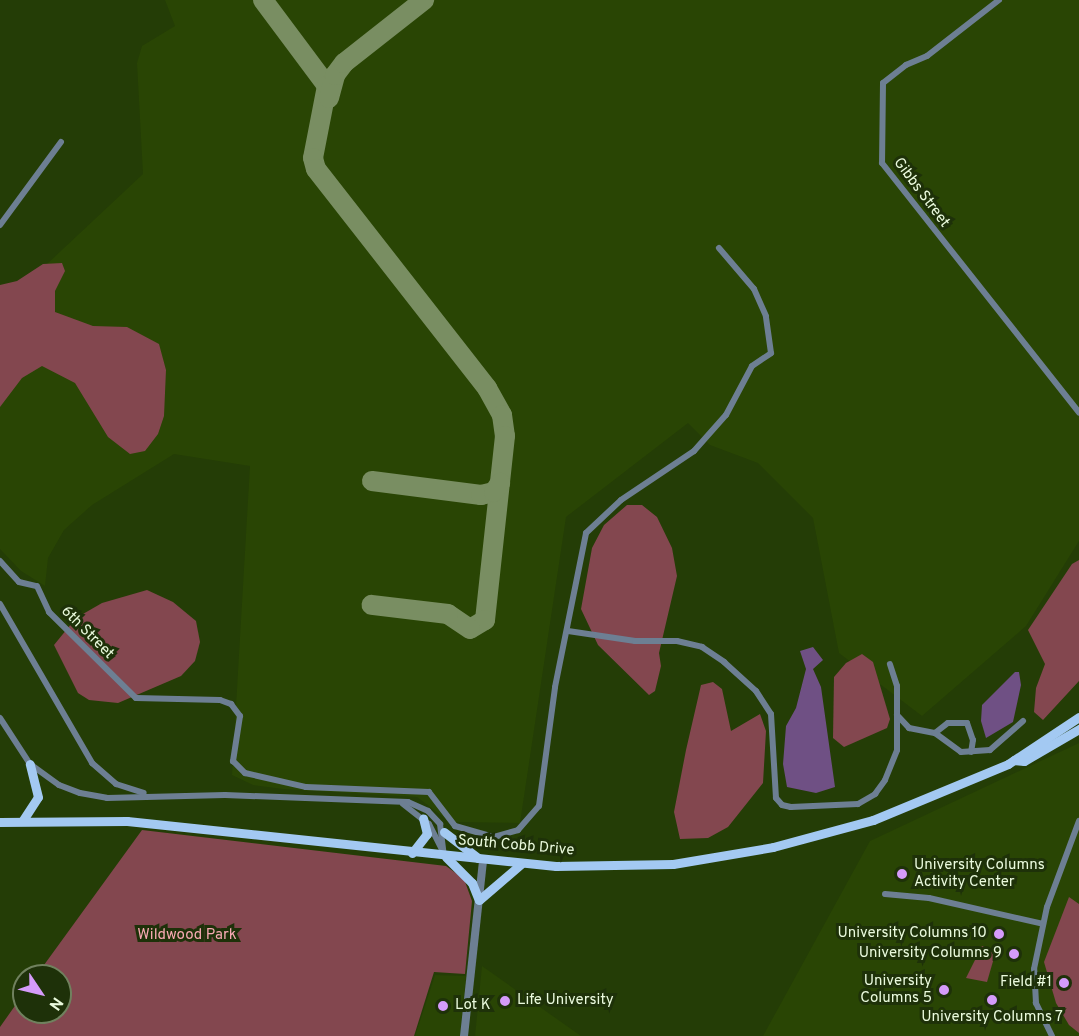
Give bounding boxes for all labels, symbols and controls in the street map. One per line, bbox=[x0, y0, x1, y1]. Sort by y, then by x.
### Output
street label: Gibbs Street bbox=[889, 155, 953, 231]
street label: 6th Street bbox=[57, 603, 117, 663]
street label: South Cobb Drive bbox=[457, 832, 575, 860]
place label: University Columns Activity Center bbox=[914, 856, 1045, 891]
marker: University Columns Activity Center bbox=[895, 867, 909, 881]
place label: University Columns 10 bbox=[837, 925, 987, 943]
park label: Wildwood Park bbox=[137, 927, 237, 945]
marker: University Columns 10 bbox=[992, 927, 1006, 941]
place label: University Columns 9 bbox=[859, 945, 1002, 963]
marker: University Columns 9 bbox=[1007, 947, 1021, 961]
north arrow bbox=[12, 964, 72, 1024]
place label: University Columns 5 bbox=[860, 972, 932, 1007]
place label: Field #1 bbox=[1000, 974, 1052, 992]
marker: Field #1 bbox=[1057, 976, 1071, 990]
marker: University Columns 5 bbox=[937, 983, 951, 997]
place label: Life University bbox=[517, 992, 614, 1010]
text: N bbox=[44, 993, 67, 1014]
marker: University Columns 7 bbox=[985, 993, 999, 1007]
marker: Life University bbox=[498, 994, 512, 1008]
place label: Lot K bbox=[455, 997, 491, 1015]
marker: Lot K bbox=[436, 999, 450, 1013]
place label: University Columns 7 bbox=[921, 1009, 1063, 1027]

